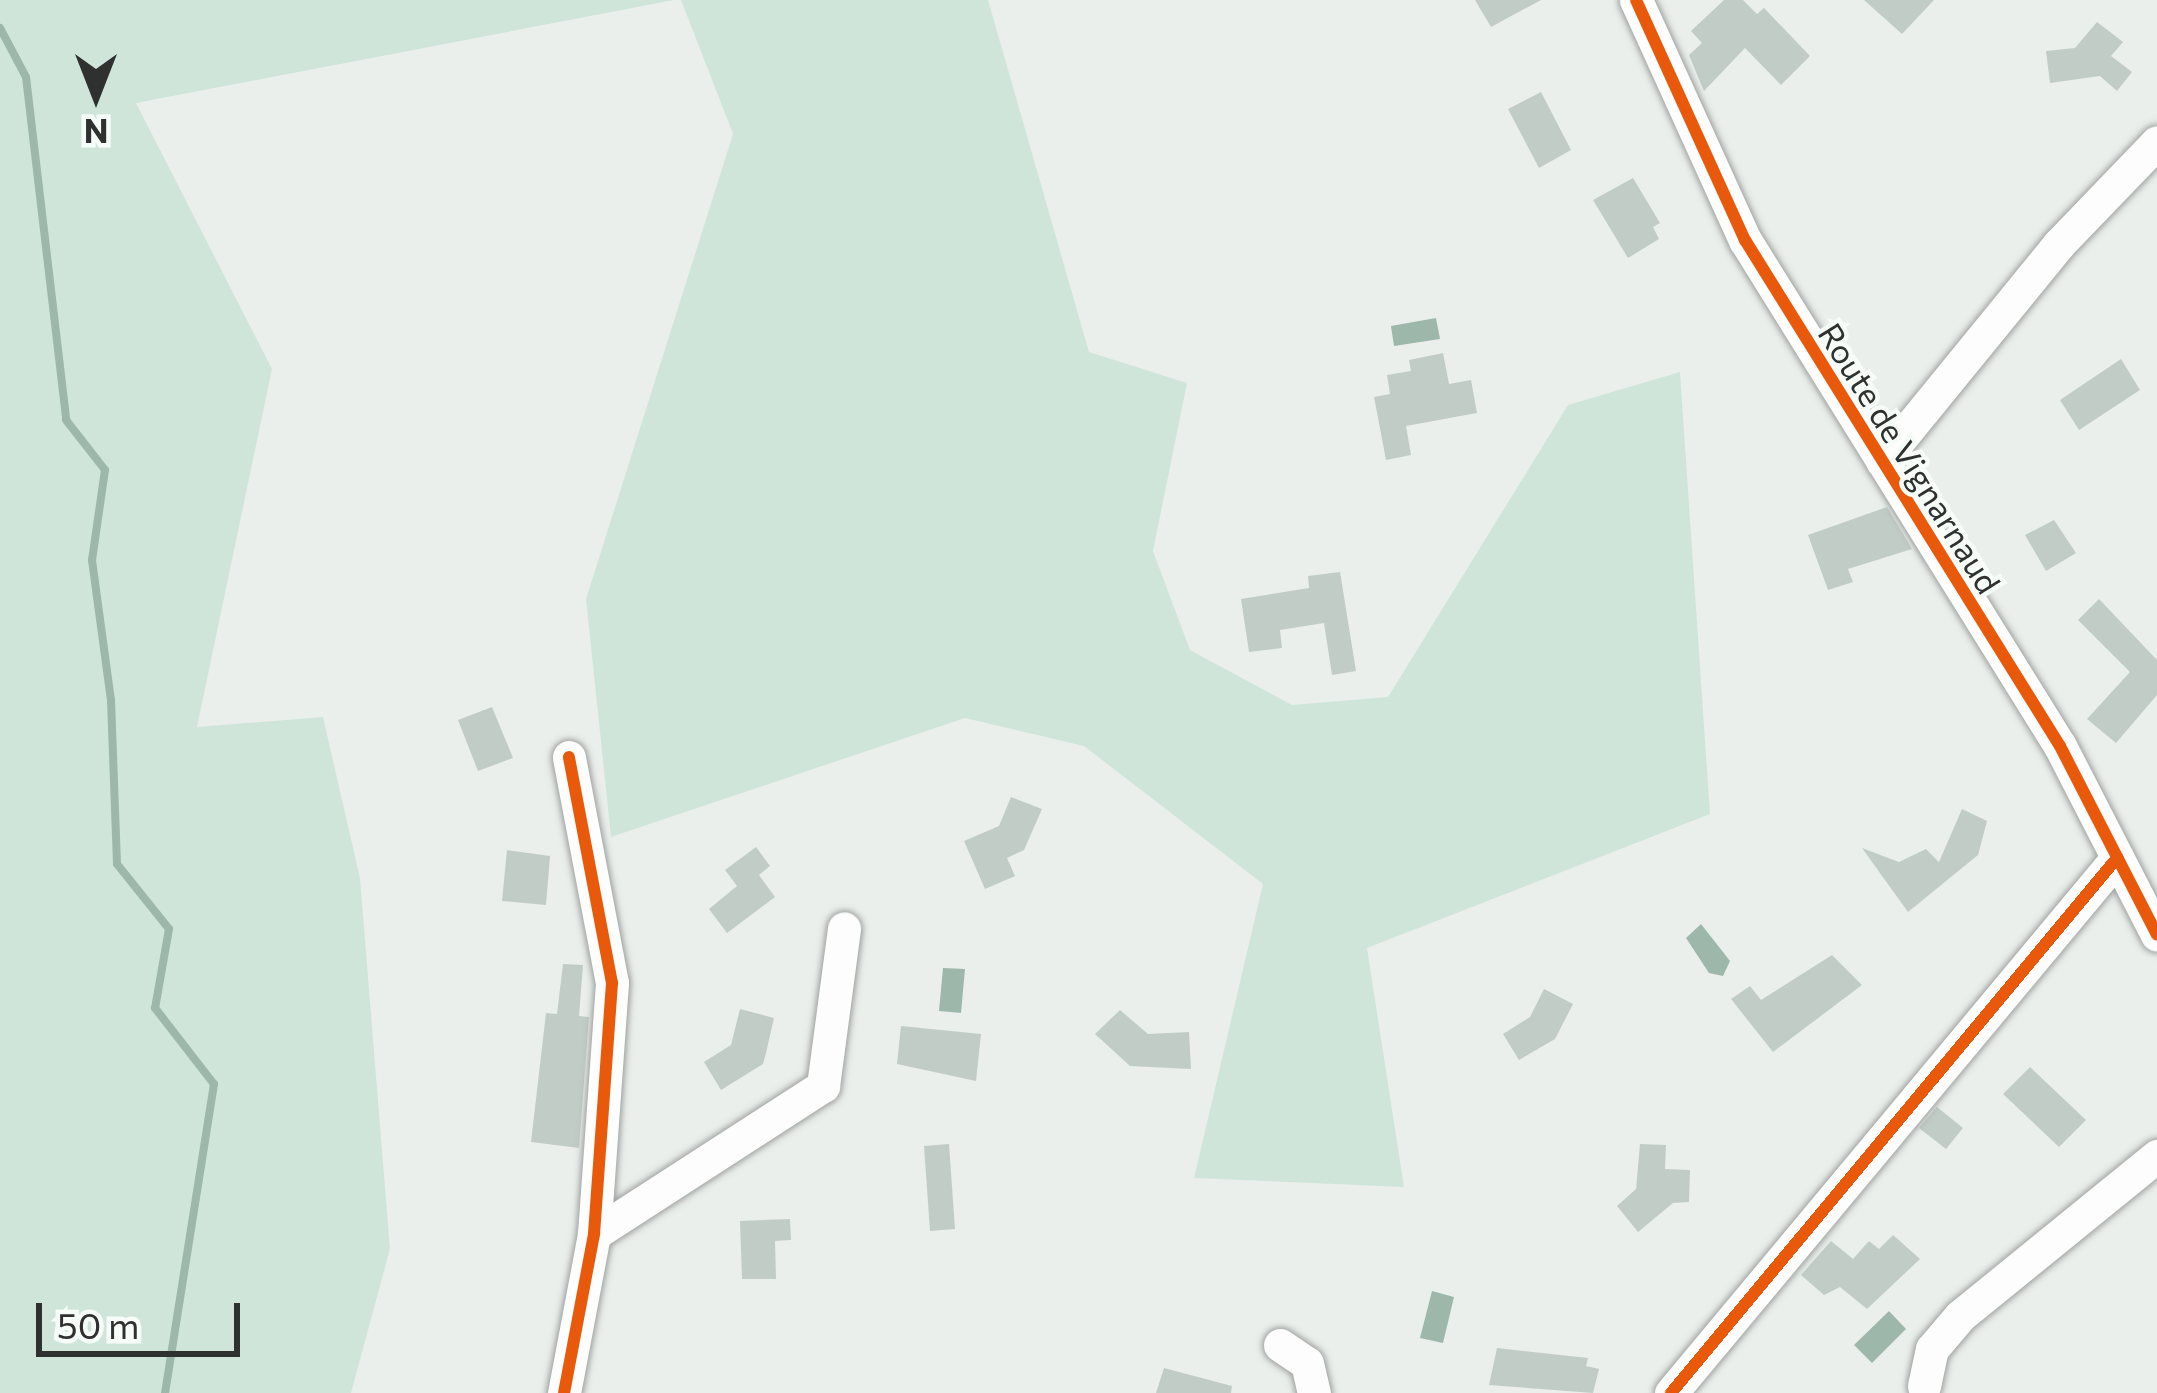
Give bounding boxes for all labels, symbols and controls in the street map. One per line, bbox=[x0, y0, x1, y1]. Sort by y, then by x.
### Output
north arrow bbox=[36, 36, 156, 156]
text: N bbox=[84, 112, 108, 153]
street label: Route de Vignarnaud bbox=[1811, 316, 2009, 600]
scale bar bbox=[42, 1279, 246, 1353]
text: 50 m bbox=[57, 1302, 139, 1346]

